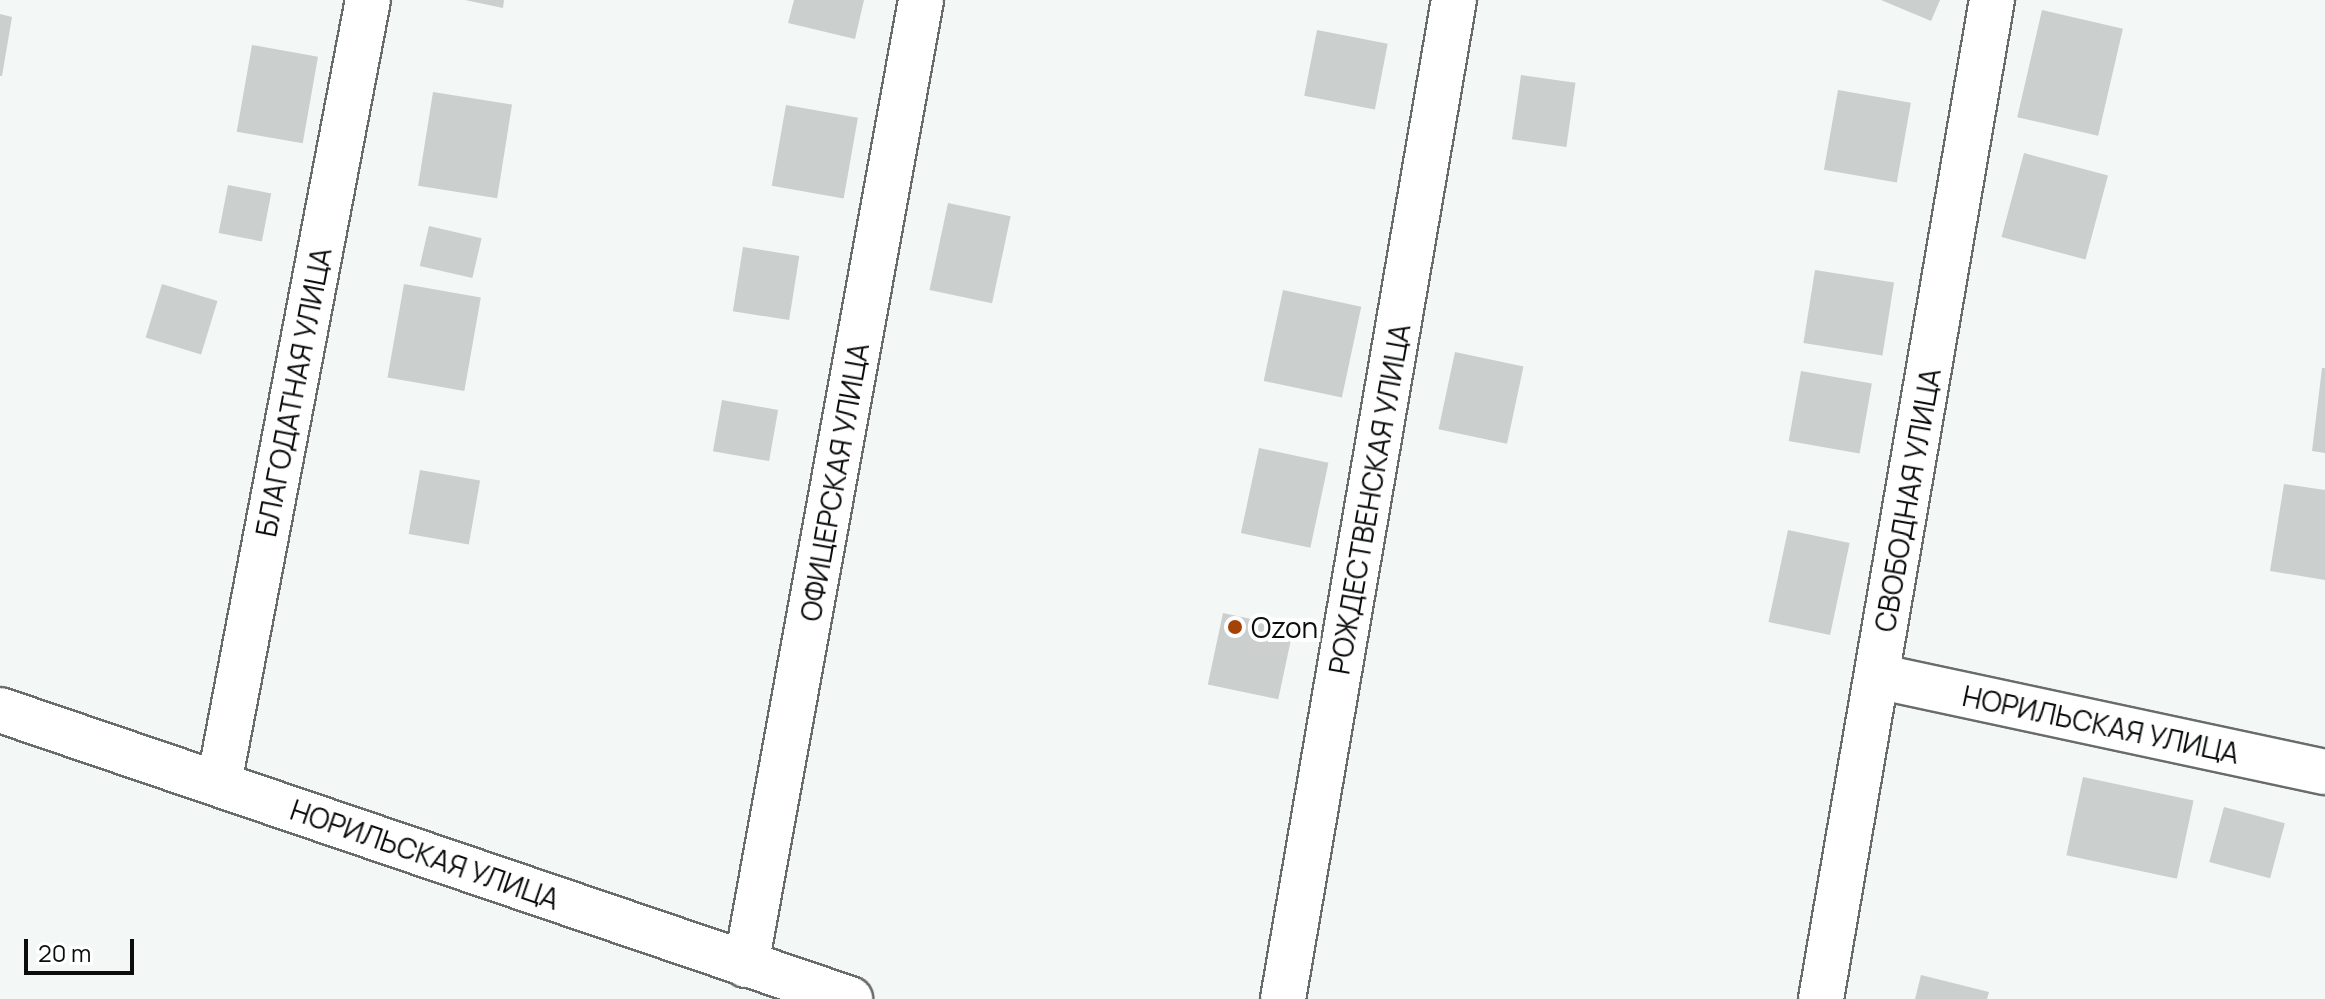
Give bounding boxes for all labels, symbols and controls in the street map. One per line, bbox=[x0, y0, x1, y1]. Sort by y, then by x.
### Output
street label: БЛАГОДАТНАЯ УЛИЦА bbox=[248, 245, 338, 539]
street label: РОЖДЕСТВЕНСКАЯ УЛИЦА bbox=[1322, 321, 1416, 677]
street label: ОФИЦЕРСКАЯ УЛИЦА bbox=[793, 340, 875, 624]
street label: СВОБОДНАЯ УЛИЦА bbox=[1867, 366, 1947, 634]
place label: Ozon bbox=[1251, 610, 1318, 644]
marker: Ozon bbox=[1226, 618, 1244, 636]
street label: НОРИЛЬСКАЯ УЛИЦА bbox=[1960, 678, 2242, 770]
street label: НОРИЛЬСКАЯ УЛИЦА bbox=[286, 792, 564, 916]
scale bar bbox=[28, 923, 138, 973]
text: 20 m bbox=[38, 936, 91, 969]

